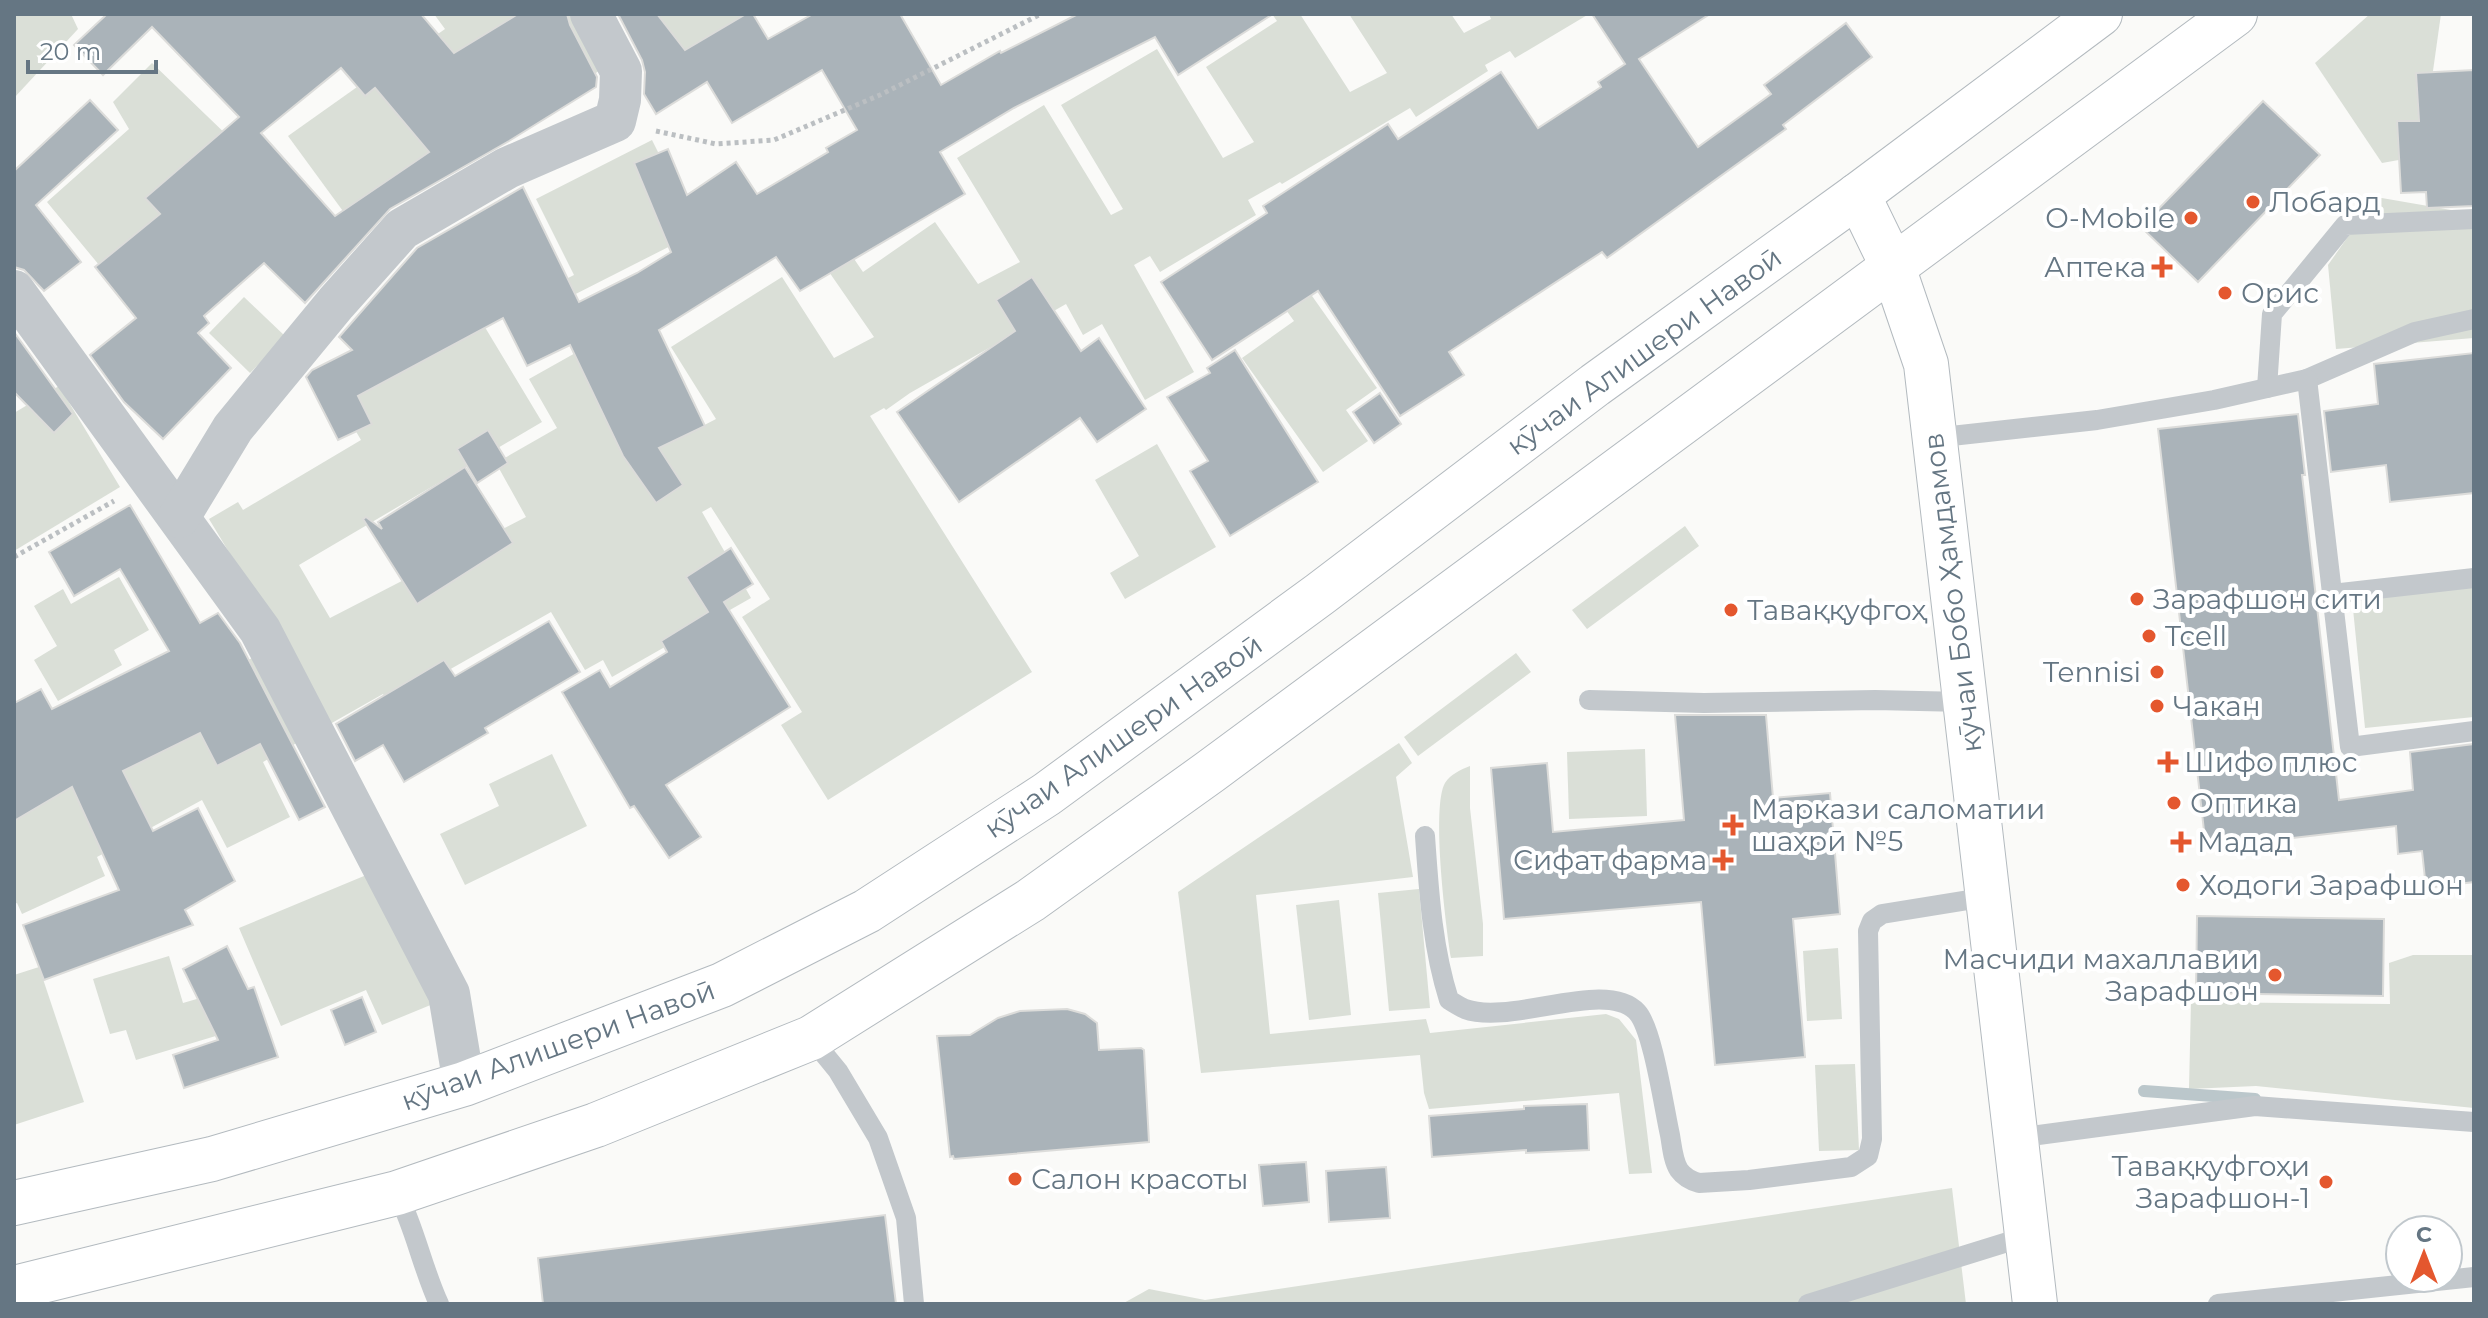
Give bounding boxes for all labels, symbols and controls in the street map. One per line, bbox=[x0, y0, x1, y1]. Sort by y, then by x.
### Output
scale bar bbox=[28, 24, 156, 74]
text: 20 m bbox=[40, 37, 101, 66]
place label: Лобард bbox=[2269, 185, 2381, 219]
marker: Лобард bbox=[2244, 193, 2262, 211]
place label: O-Mobile bbox=[2045, 201, 2175, 235]
marker: O-Mobile bbox=[2182, 209, 2200, 227]
street label: кӯчаи Алишери Навоӣ bbox=[1500, 240, 1788, 462]
place label: Аптека bbox=[2044, 250, 2146, 284]
marker: Аптека bbox=[2153, 258, 2171, 276]
place label: Орис bbox=[2241, 276, 2319, 310]
marker: Орис bbox=[2216, 284, 2234, 302]
street label: кӯчаи Бобо Ҳамдамов bbox=[1916, 431, 1988, 755]
place label: Зарафшон сити bbox=[2153, 582, 2382, 616]
marker: Зарафшон сити bbox=[2128, 590, 2146, 608]
place label: Таваққуфгоҳ bbox=[1747, 593, 1927, 627]
marker: Таваққуфгоҳ bbox=[1722, 601, 1740, 619]
place label: Tcell bbox=[2165, 619, 2227, 653]
street label: кӯчаи Алишери Навоӣ bbox=[978, 627, 1268, 845]
marker: Tcell bbox=[2140, 627, 2158, 645]
place label: Tennisi bbox=[2043, 655, 2141, 689]
marker: Tennisi bbox=[2148, 663, 2166, 681]
place label: Чакан bbox=[2173, 689, 2261, 723]
marker: Чакан bbox=[2148, 697, 2166, 715]
place label: Шифо плюс bbox=[2184, 745, 2358, 779]
marker: Шифо плюс bbox=[2159, 753, 2177, 771]
place label: Оптика bbox=[2190, 786, 2298, 820]
place label: Маркази саломатии шаҳрӣ №5 bbox=[1751, 792, 2045, 858]
marker: Оптика bbox=[2165, 794, 2183, 812]
marker: Маркази саломатии шаҳрӣ №5 bbox=[1722, 814, 1744, 836]
place label: Мадад bbox=[2197, 825, 2293, 859]
marker: Мадад bbox=[2172, 833, 2190, 851]
place label: Сифат фарма bbox=[1513, 843, 1707, 877]
marker: Сифат фарма bbox=[1714, 851, 1732, 869]
place label: Ходоги Зарафшон bbox=[2199, 868, 2464, 902]
marker: Ходоги Зарафшон bbox=[2174, 876, 2192, 894]
place label: Масчиди махаллавии Зарафшон bbox=[1943, 942, 2259, 1008]
marker: Масчиди махаллавии Зарафшон bbox=[2266, 966, 2284, 984]
street label: кӯчаи Алишери Навоӣ bbox=[397, 972, 719, 1118]
place label: Таваққуфгоҳи Зарафшон-1 bbox=[2112, 1149, 2310, 1215]
place label: Салон красоты bbox=[1031, 1162, 1249, 1196]
marker: Салон красоты bbox=[1006, 1170, 1024, 1188]
marker: Таваққуфгоҳи Зарафшон-1 bbox=[2317, 1173, 2335, 1191]
north arrow bbox=[2384, 1214, 2464, 1294]
text: С bbox=[2416, 1221, 2432, 1248]

